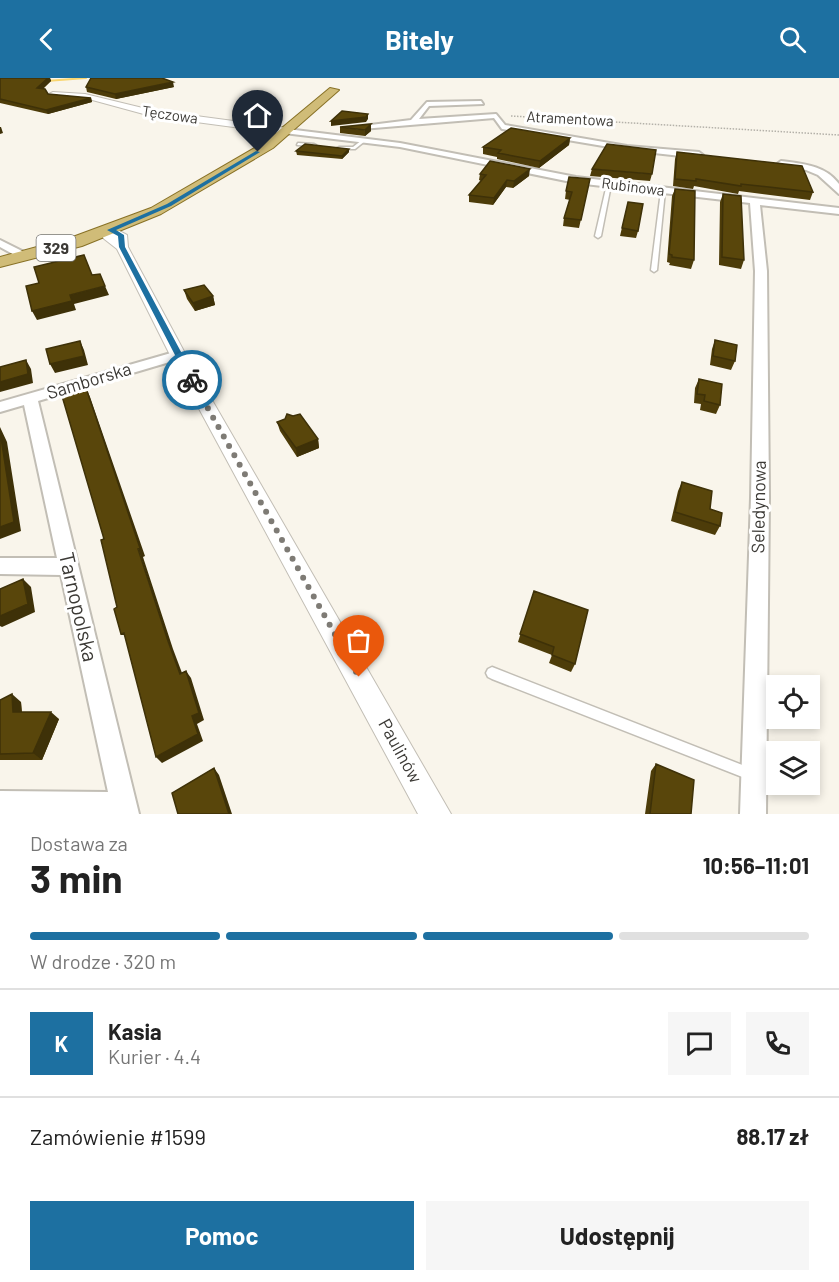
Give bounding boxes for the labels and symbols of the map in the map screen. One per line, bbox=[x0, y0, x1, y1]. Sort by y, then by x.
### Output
pin bbox=[232, 90, 283, 152]
street label: Tęczowa bbox=[141, 101, 199, 127]
street label: Atramentowa bbox=[526, 107, 614, 129]
street label: Rubinowa bbox=[601, 173, 666, 199]
road number: 329 bbox=[36, 235, 76, 261]
courier bbox=[162, 350, 222, 410]
street label: Samborska bbox=[44, 357, 134, 403]
street label: Seledynowa bbox=[746, 460, 770, 554]
street label: Tarnopolska bbox=[55, 550, 104, 664]
pin bbox=[333, 615, 384, 677]
street label: Paulinów bbox=[374, 715, 427, 786]

